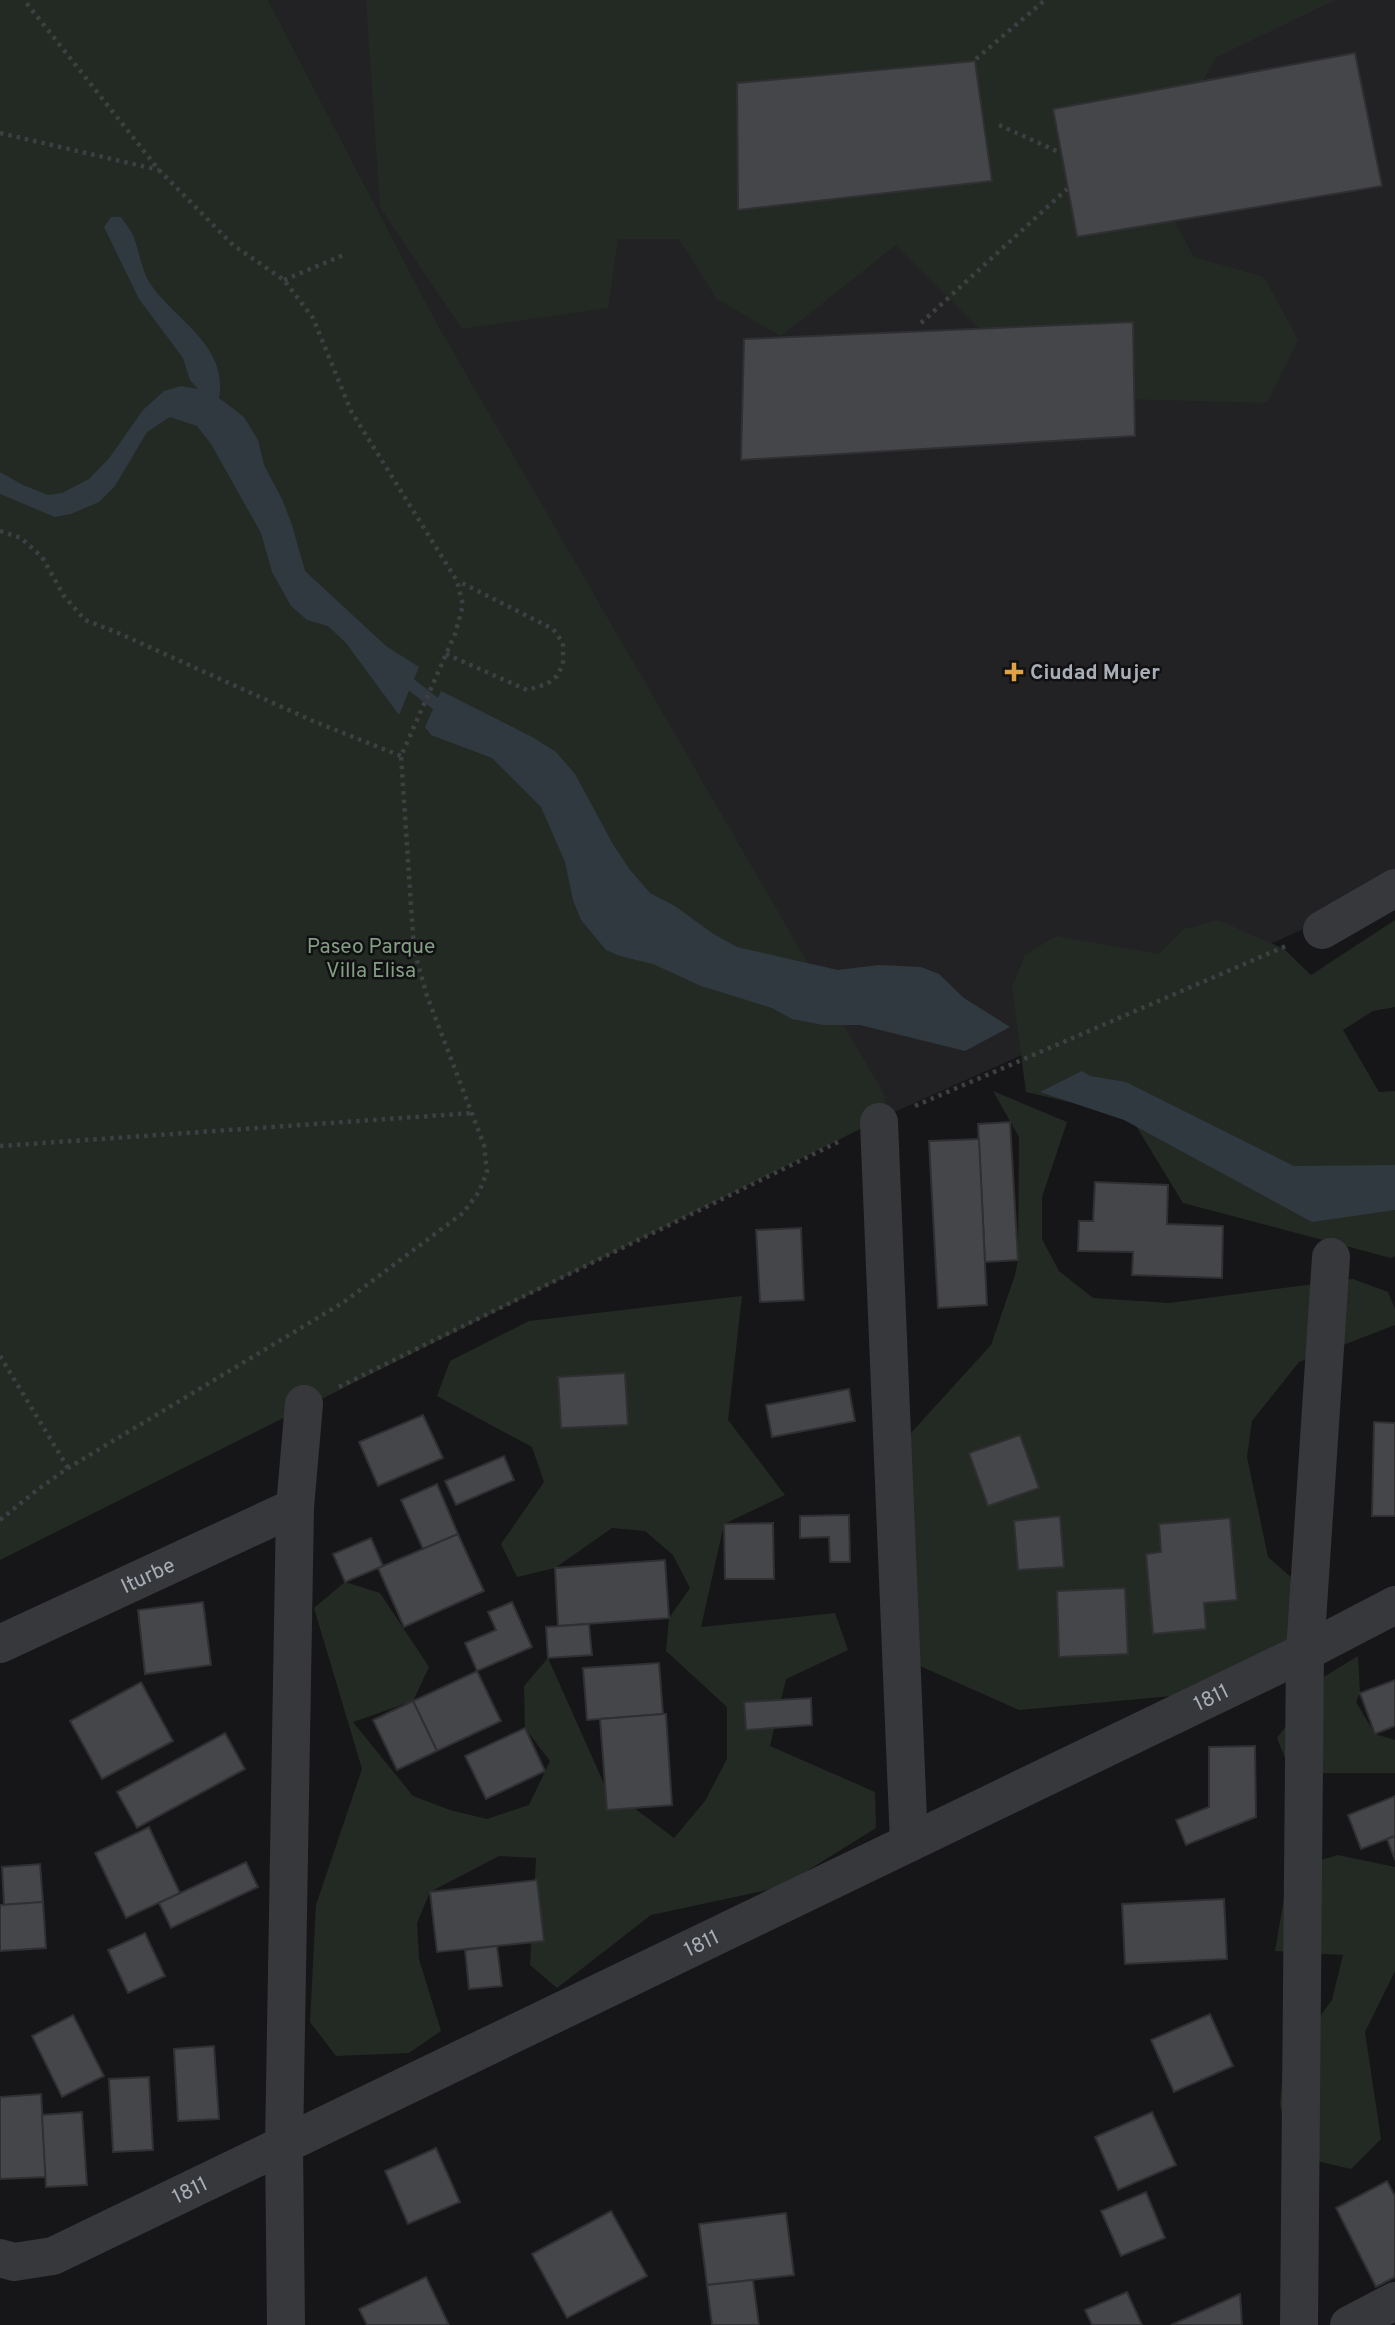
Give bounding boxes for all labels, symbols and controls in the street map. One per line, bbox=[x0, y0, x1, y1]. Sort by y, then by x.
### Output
place label: Ciudad Mujer bbox=[1030, 660, 1160, 687]
marker: Ciudad Mujer bbox=[1004, 662, 1024, 682]
park label: Paseo Parque Villa Elisa bbox=[307, 934, 435, 985]
street label: Iturbe bbox=[117, 1552, 180, 1601]
street label: 1811 bbox=[1190, 1679, 1234, 1719]
street label: 1811 bbox=[680, 1924, 724, 1965]
street label: 1811 bbox=[168, 2171, 213, 2211]

